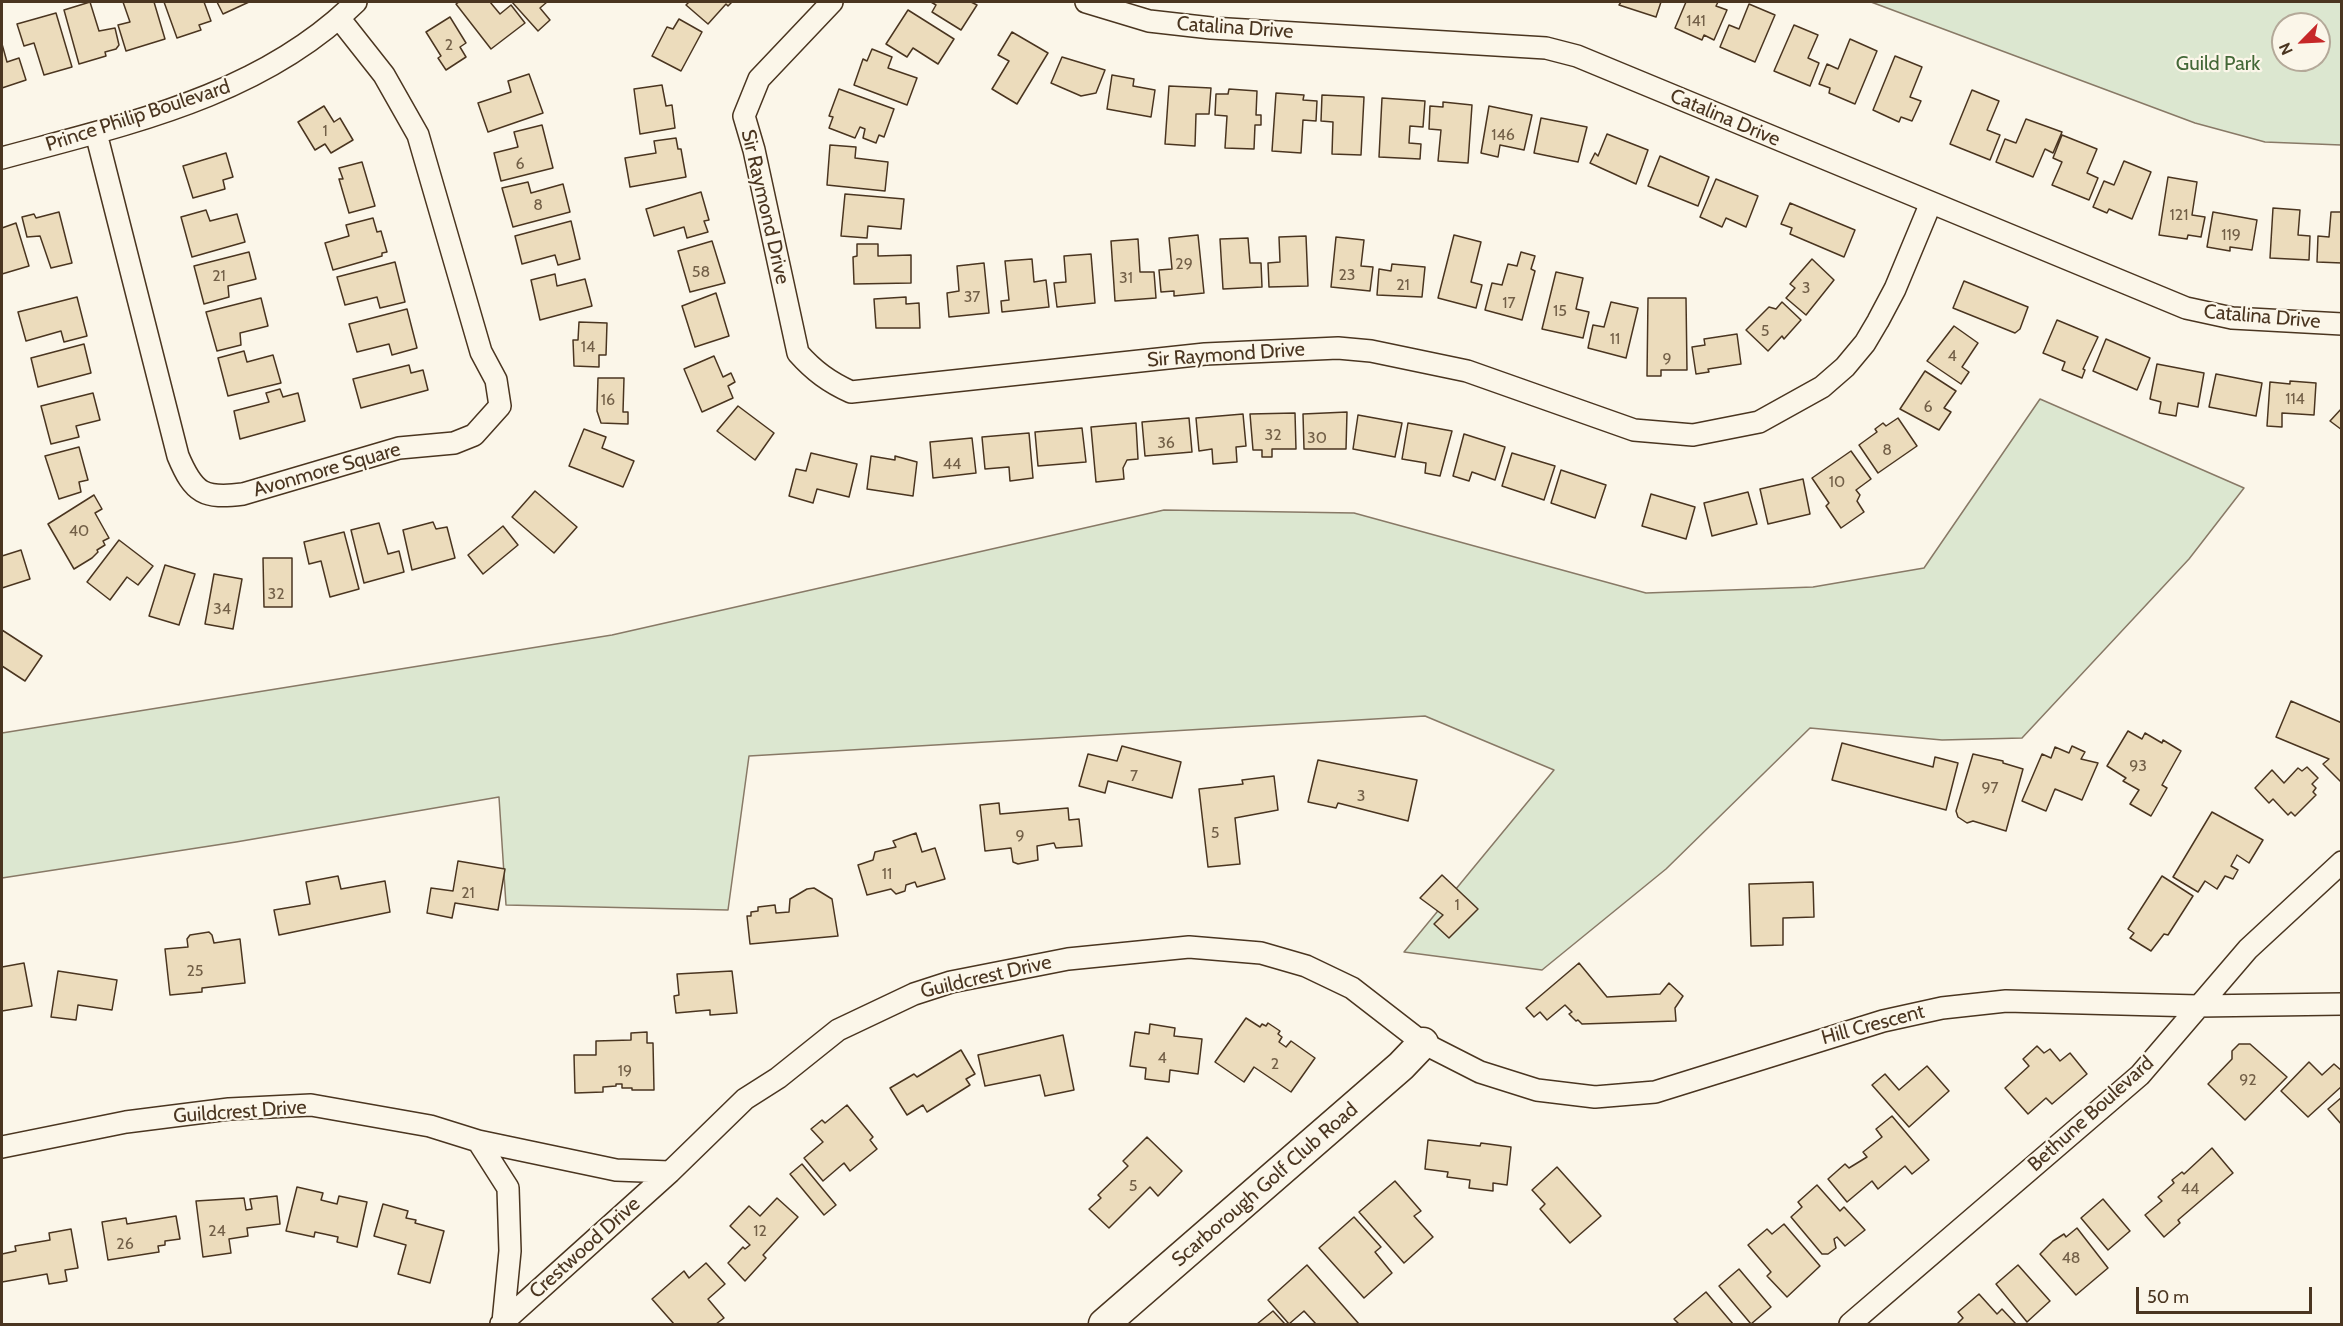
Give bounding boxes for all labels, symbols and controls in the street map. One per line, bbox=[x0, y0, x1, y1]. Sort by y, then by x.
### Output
house number: 141 bbox=[1686, 11, 1706, 31]
street label: Catalina Drive bbox=[1176, 12, 1294, 44]
north arrow bbox=[2271, 12, 2331, 72]
house number: 2 bbox=[445, 35, 453, 55]
text: N bbox=[2275, 40, 2297, 58]
park label: Guild Park bbox=[2176, 52, 2260, 76]
street label: Prince Philip Boulevard bbox=[43, 75, 233, 157]
street label: Catalina Drive bbox=[1666, 84, 1784, 152]
house number: 1 bbox=[322, 121, 328, 141]
house number: 146 bbox=[1491, 125, 1515, 145]
street label: Sir Raymond Drive bbox=[736, 127, 794, 287]
house number: 6 bbox=[515, 154, 525, 174]
house number: 8 bbox=[533, 195, 543, 215]
house number: 121 bbox=[2170, 205, 2188, 225]
house number: 119 bbox=[2221, 225, 2241, 245]
house number: 29 bbox=[1175, 254, 1193, 274]
house number: 58 bbox=[692, 262, 710, 282]
house number: 23 bbox=[1338, 265, 1356, 285]
house number: 21 bbox=[212, 266, 226, 286]
house number: 31 bbox=[1119, 268, 1133, 288]
house number: 21 bbox=[1396, 275, 1410, 295]
house number: 3 bbox=[1802, 278, 1810, 298]
house number: 37 bbox=[964, 287, 980, 307]
house number: 17 bbox=[1502, 293, 1516, 313]
street label: Catalina Drive bbox=[2203, 300, 2321, 334]
house number: 15 bbox=[1553, 301, 1567, 321]
house number: 5 bbox=[1761, 321, 1769, 341]
house number: 11 bbox=[1610, 329, 1620, 349]
house number: 14 bbox=[581, 337, 595, 357]
street label: Sir Raymond Drive bbox=[1146, 338, 1306, 372]
house number: 4 bbox=[1947, 346, 1957, 366]
house number: 9 bbox=[1662, 349, 1672, 369]
house number: 114 bbox=[2285, 389, 2305, 409]
house number: 16 bbox=[601, 390, 615, 410]
house number: 6 bbox=[1923, 397, 1933, 417]
house number: 32 bbox=[1264, 425, 1282, 445]
house number: 30 bbox=[1307, 428, 1327, 448]
house number: 36 bbox=[1157, 433, 1175, 453]
street label: Avonmore Square bbox=[251, 438, 403, 502]
house number: 8 bbox=[1882, 440, 1892, 460]
house number: 44 bbox=[943, 454, 961, 474]
house number: 10 bbox=[1829, 472, 1845, 492]
house number: 40 bbox=[69, 521, 89, 541]
house number: 32 bbox=[267, 584, 285, 604]
house number: 34 bbox=[213, 599, 231, 619]
house number: 93 bbox=[2129, 756, 2147, 776]
house number: 7 bbox=[1130, 766, 1138, 786]
house number: 97 bbox=[1981, 778, 1999, 798]
house number: 3 bbox=[1357, 786, 1365, 806]
house number: 5 bbox=[1211, 823, 1219, 843]
house number: 9 bbox=[1015, 826, 1025, 846]
house number: 11 bbox=[882, 864, 892, 884]
house number: 21 bbox=[461, 883, 475, 903]
house number: 1 bbox=[1454, 895, 1460, 915]
street label: Guildcrest Drive bbox=[918, 950, 1054, 1004]
house number: 25 bbox=[186, 961, 204, 981]
street label: Hill Crescent bbox=[1819, 1000, 1927, 1050]
house number: 4 bbox=[1157, 1048, 1167, 1068]
street label: Bethune Boulevard bbox=[2023, 1051, 2159, 1177]
house number: 2 bbox=[1271, 1054, 1279, 1074]
house number: 19 bbox=[618, 1061, 632, 1081]
house number: 92 bbox=[2239, 1070, 2257, 1090]
street label: Guildcrest Drive bbox=[173, 1095, 307, 1129]
street label: Scarborough Golf Club Road bbox=[1167, 1098, 1363, 1272]
house number: 5 bbox=[1129, 1176, 1137, 1196]
house number: 44 bbox=[2181, 1179, 2199, 1199]
street label: Crestwood Drive bbox=[525, 1192, 645, 1304]
house number: 24 bbox=[208, 1221, 226, 1241]
house number: 12 bbox=[753, 1221, 767, 1241]
house number: 26 bbox=[116, 1234, 134, 1254]
house number: 48 bbox=[2062, 1248, 2080, 1268]
scale bar bbox=[2139, 1275, 2314, 1313]
text: 50 m bbox=[2147, 1286, 2189, 1308]

